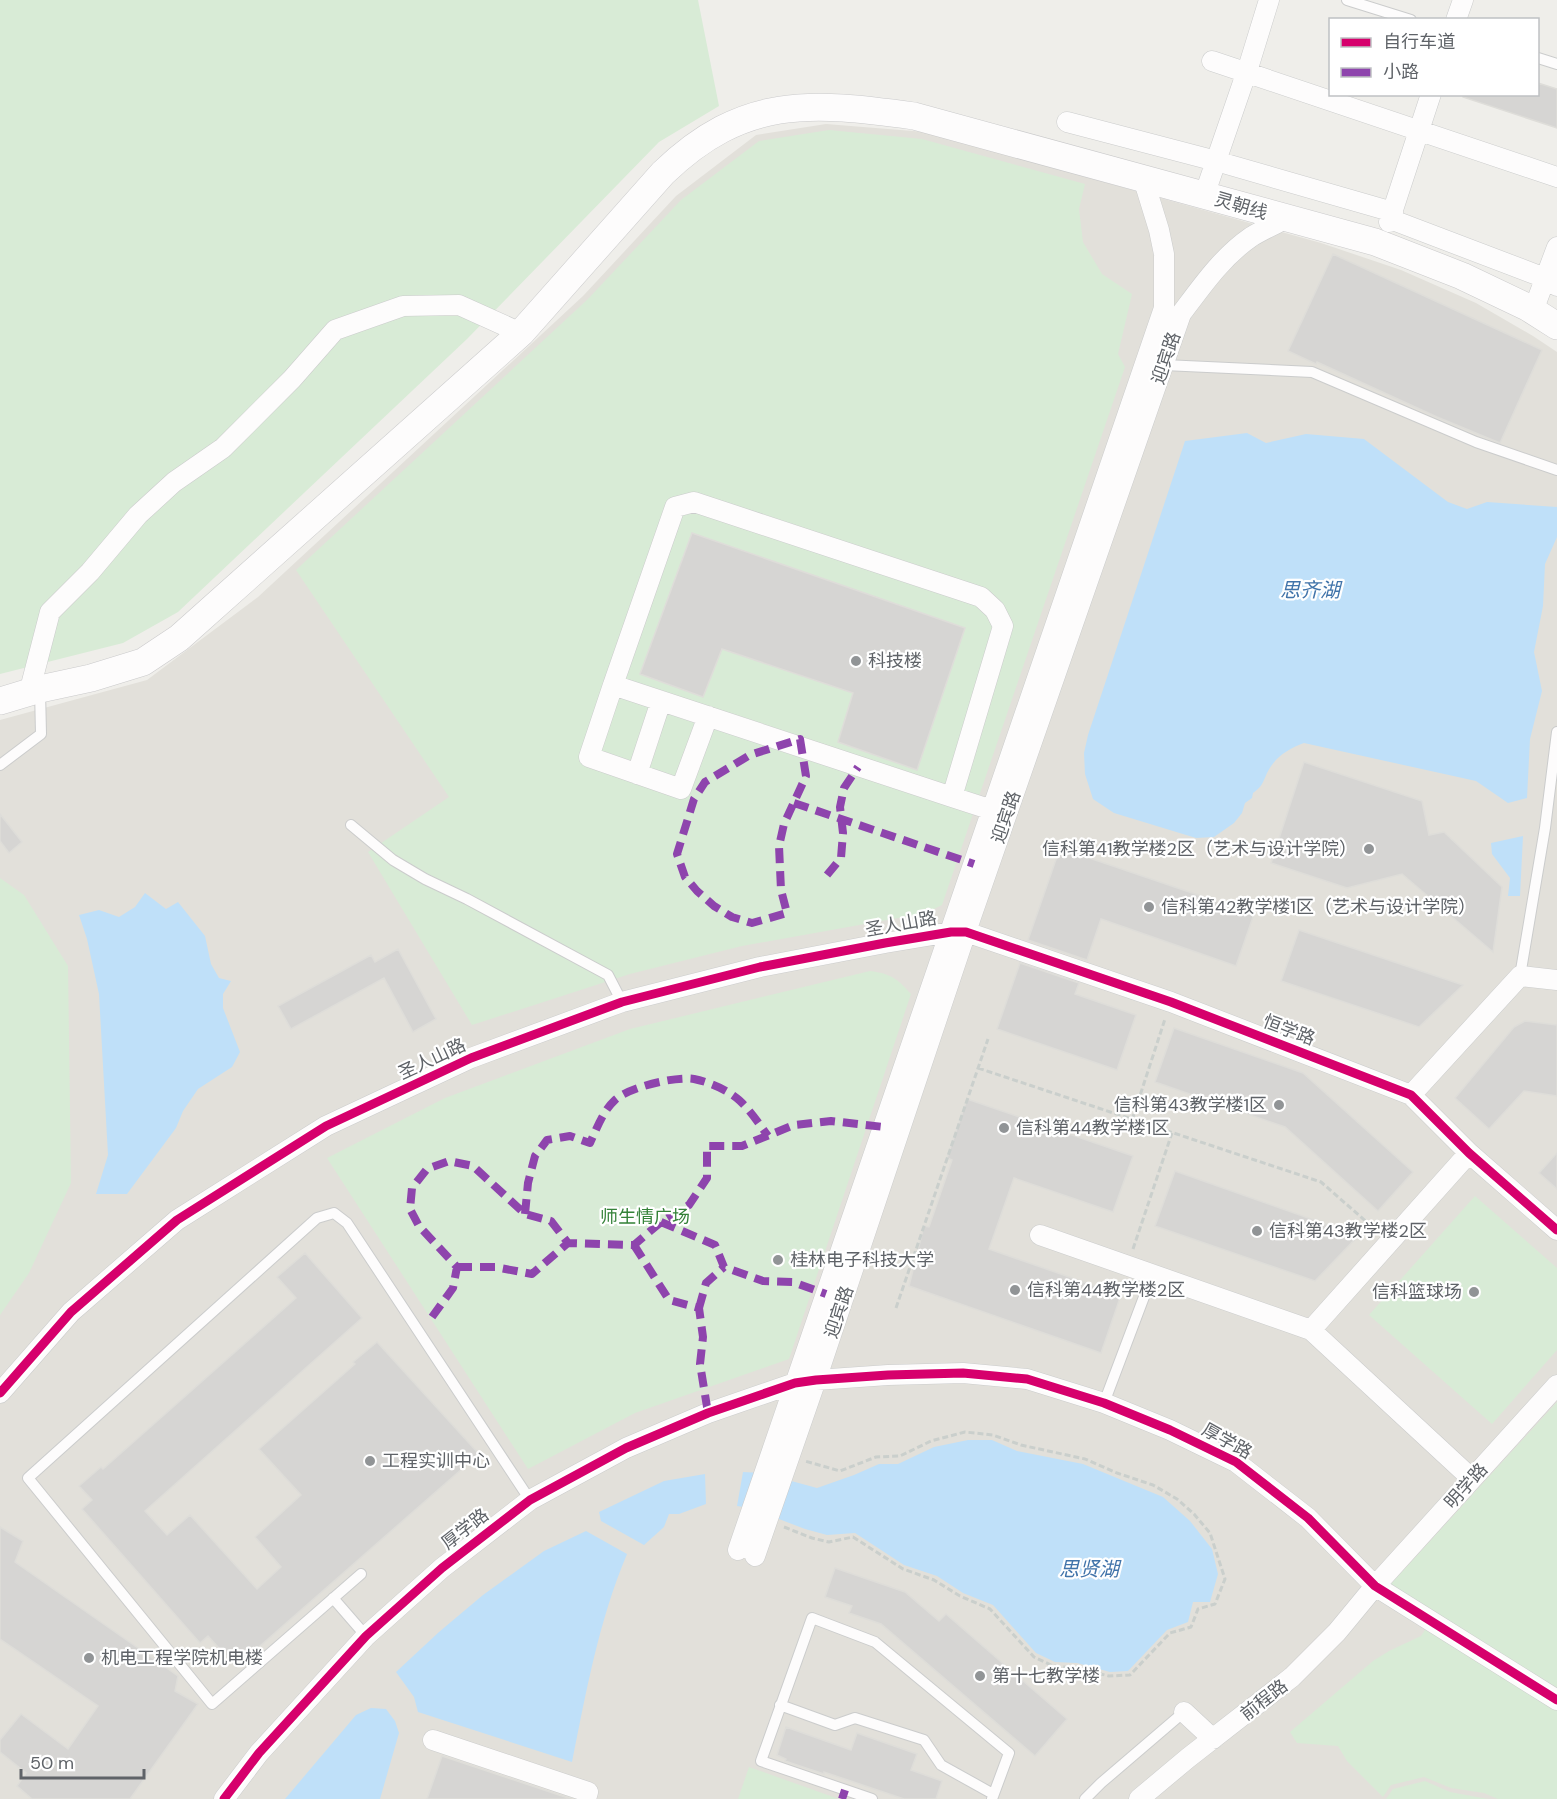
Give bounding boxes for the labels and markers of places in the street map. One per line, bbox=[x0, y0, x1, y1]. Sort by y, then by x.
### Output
place label: 科技楼 bbox=[868, 649, 922, 673]
marker: 科技楼 bbox=[849, 654, 863, 668]
place label: 信科第41教学楼2区（艺术与设计学院） bbox=[1042, 837, 1357, 861]
marker: 信科第41教学楼2区（艺术与设计学院） bbox=[1362, 842, 1376, 856]
place label: 信科第42教学楼1区（艺术与设计学院） bbox=[1161, 895, 1476, 919]
marker: 信科第42教学楼1区（艺术与设计学院） bbox=[1142, 900, 1156, 914]
place label: 信科第43教学楼1区 bbox=[1114, 1093, 1267, 1117]
marker: 信科第43教学楼1区 bbox=[1272, 1098, 1286, 1112]
place label: 信科第44教学楼1区 bbox=[1016, 1116, 1169, 1140]
marker: 信科第44教学楼1区 bbox=[997, 1121, 1011, 1135]
place label: 信科第43教学楼2区 bbox=[1269, 1219, 1427, 1243]
marker: 信科第43教学楼2区 bbox=[1250, 1224, 1264, 1238]
place label: 桂林电子科技大学 bbox=[790, 1248, 934, 1272]
marker: 桂林电子科技大学 bbox=[771, 1253, 785, 1267]
place label: 信科第44教学楼2区 bbox=[1027, 1278, 1185, 1302]
place label: 信科篮球场 bbox=[1372, 1280, 1462, 1304]
marker: 信科第44教学楼2区 bbox=[1008, 1283, 1022, 1297]
marker: 信科篮球场 bbox=[1467, 1285, 1481, 1299]
place label: 工程实训中心 bbox=[382, 1449, 490, 1473]
marker: 工程实训中心 bbox=[363, 1454, 377, 1468]
place label: 机电工程学院机电楼 bbox=[101, 1646, 263, 1670]
marker: 机电工程学院机电楼 bbox=[82, 1651, 96, 1665]
place label: 第十七教学楼 bbox=[992, 1664, 1100, 1688]
marker: 第十七教学楼 bbox=[973, 1669, 987, 1683]

